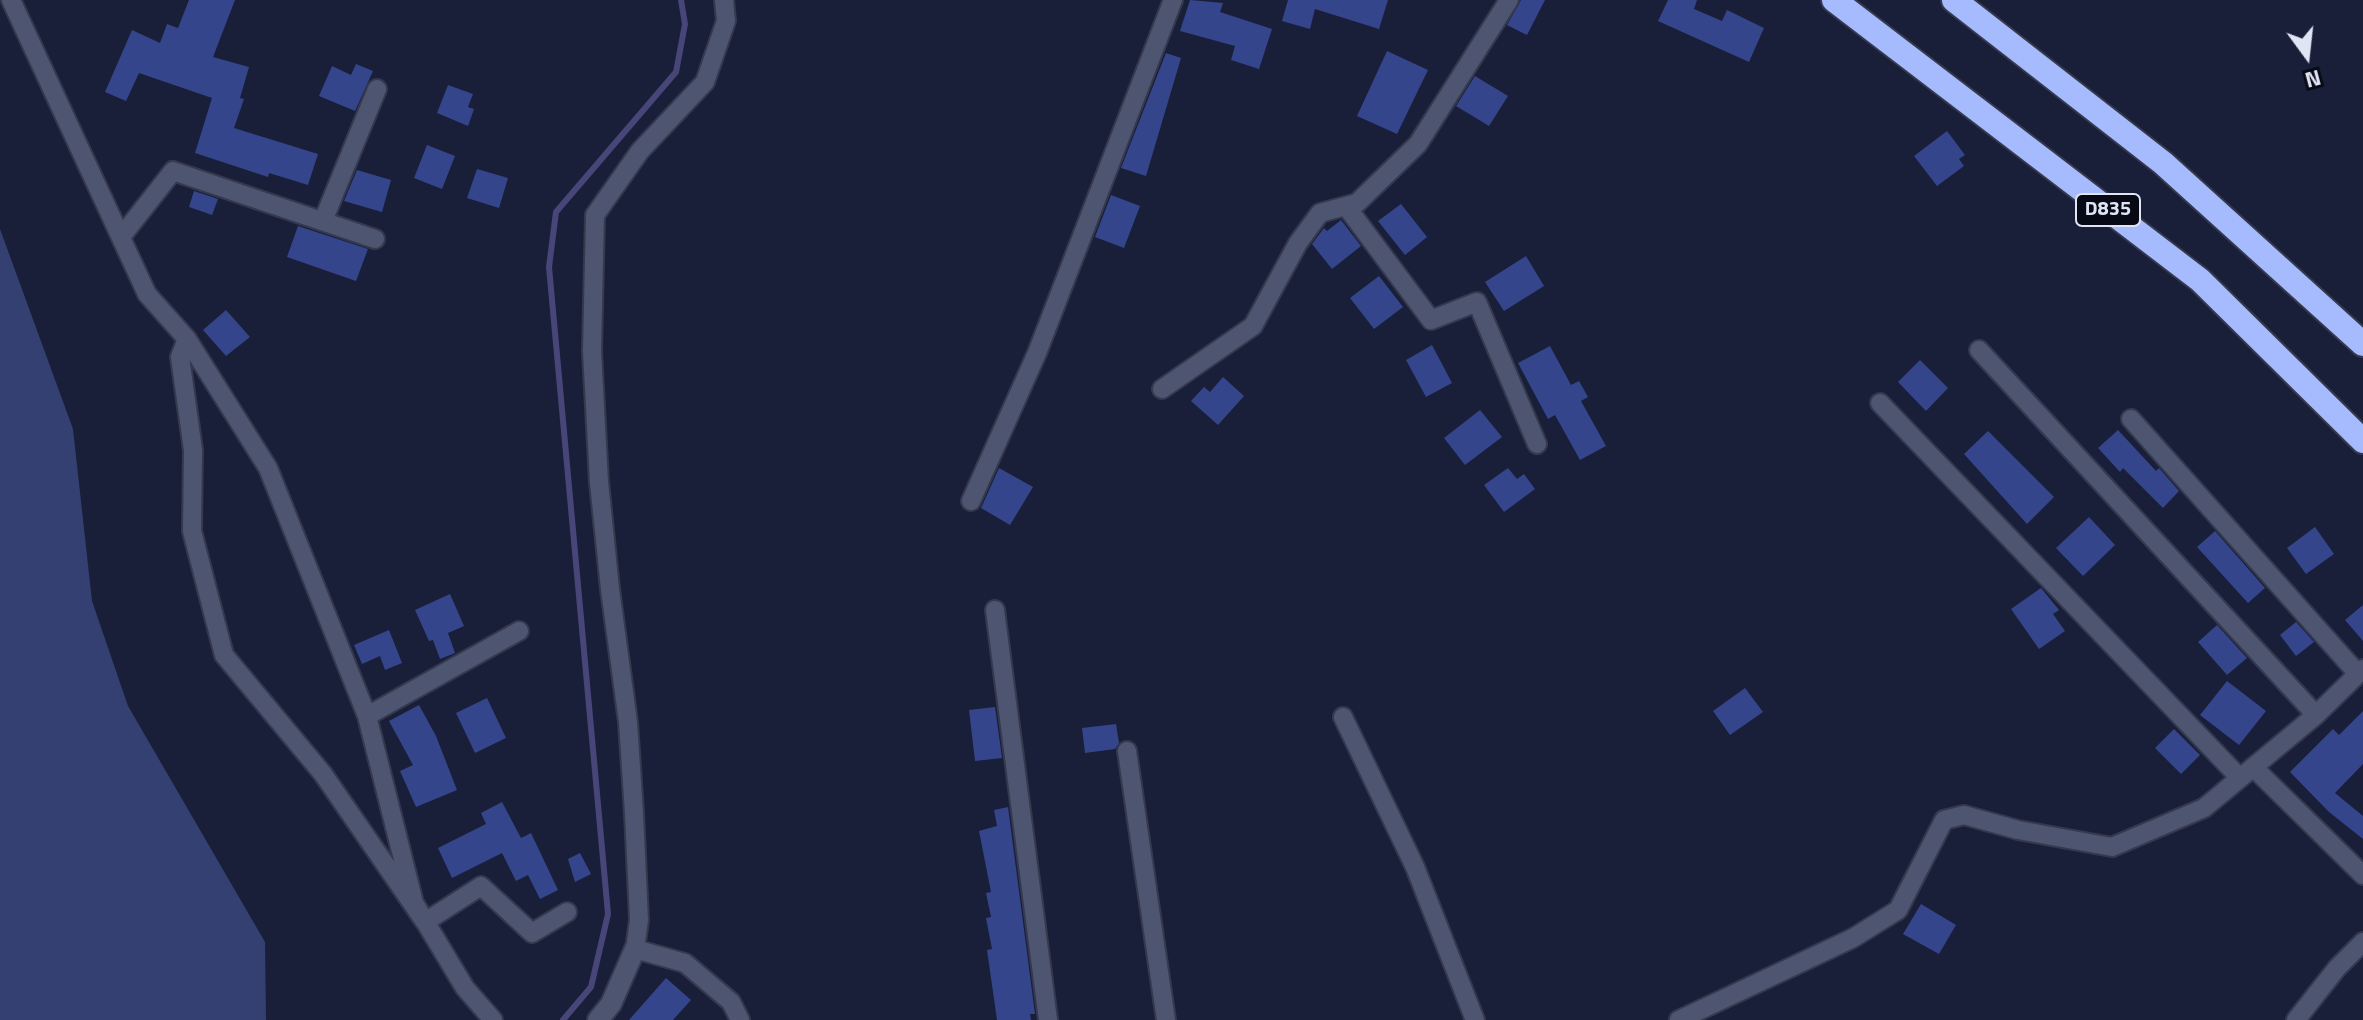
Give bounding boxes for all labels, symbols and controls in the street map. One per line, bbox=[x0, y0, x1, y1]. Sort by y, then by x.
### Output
north arrow bbox=[2267, 16, 2347, 96]
text: N bbox=[2301, 61, 2325, 98]
road number: D835 bbox=[2076, 194, 2140, 226]

